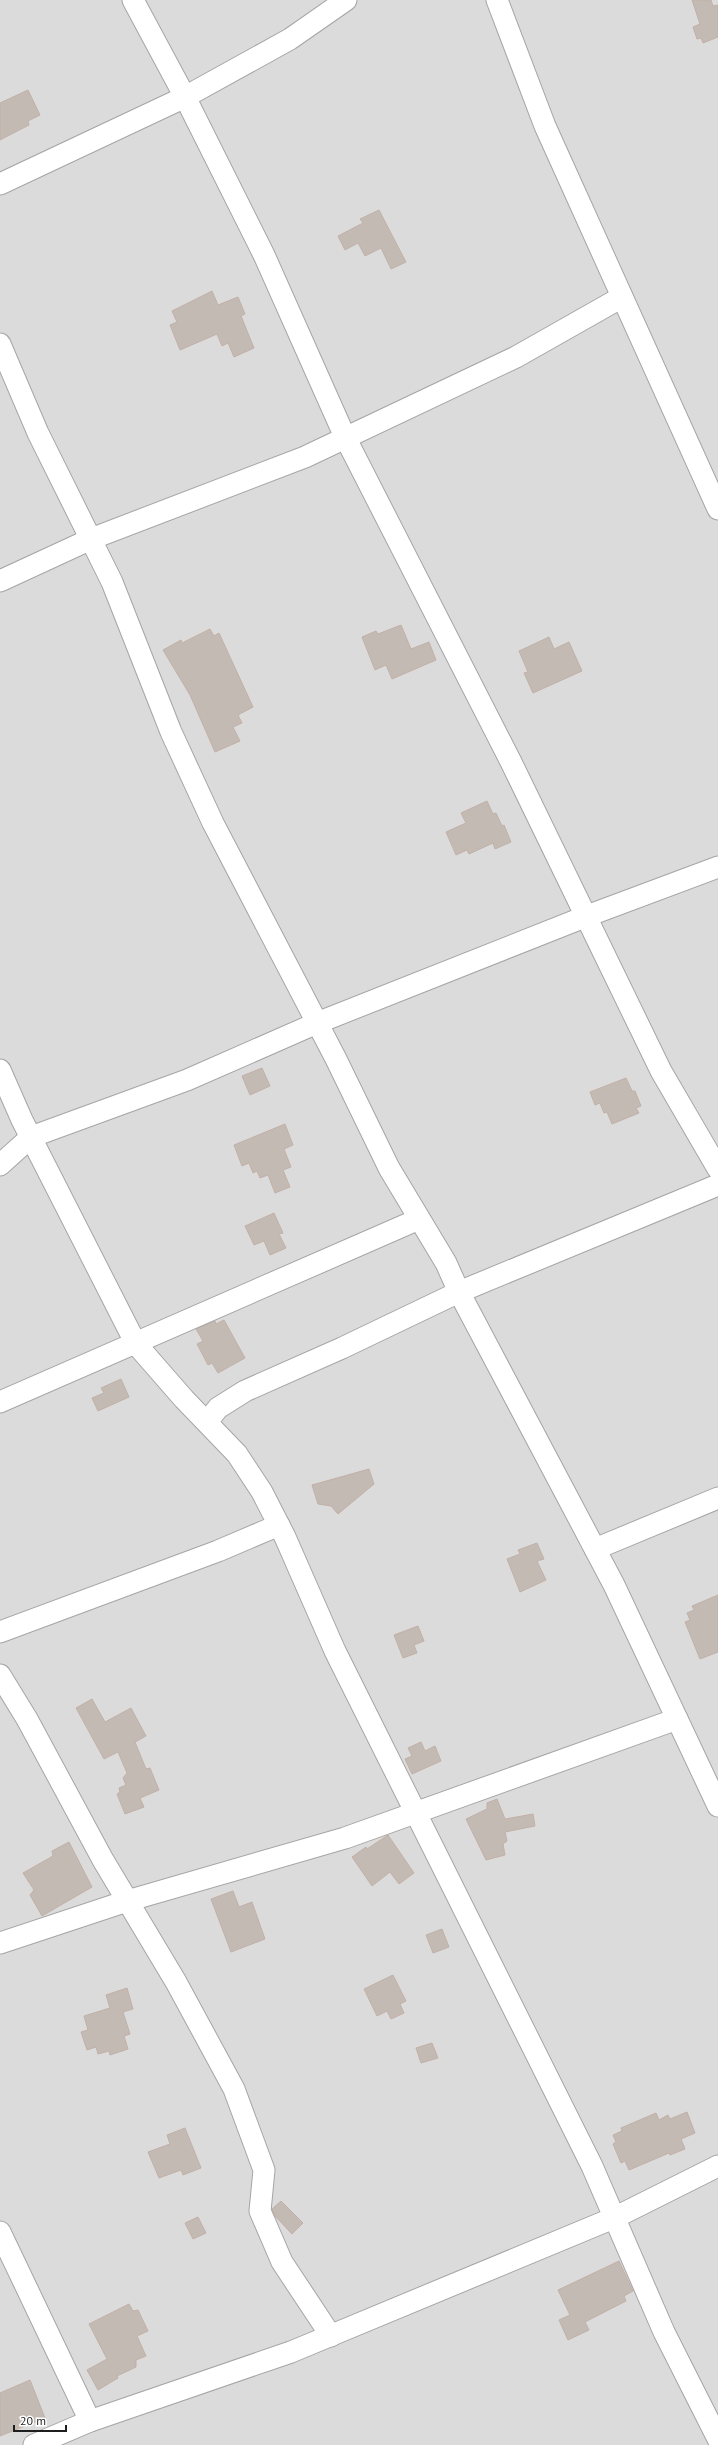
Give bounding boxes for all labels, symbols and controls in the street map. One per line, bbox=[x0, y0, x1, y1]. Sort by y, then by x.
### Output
scale bar bbox=[14, 2407, 66, 2433]
text: 20 m bbox=[20, 2413, 46, 2428]

